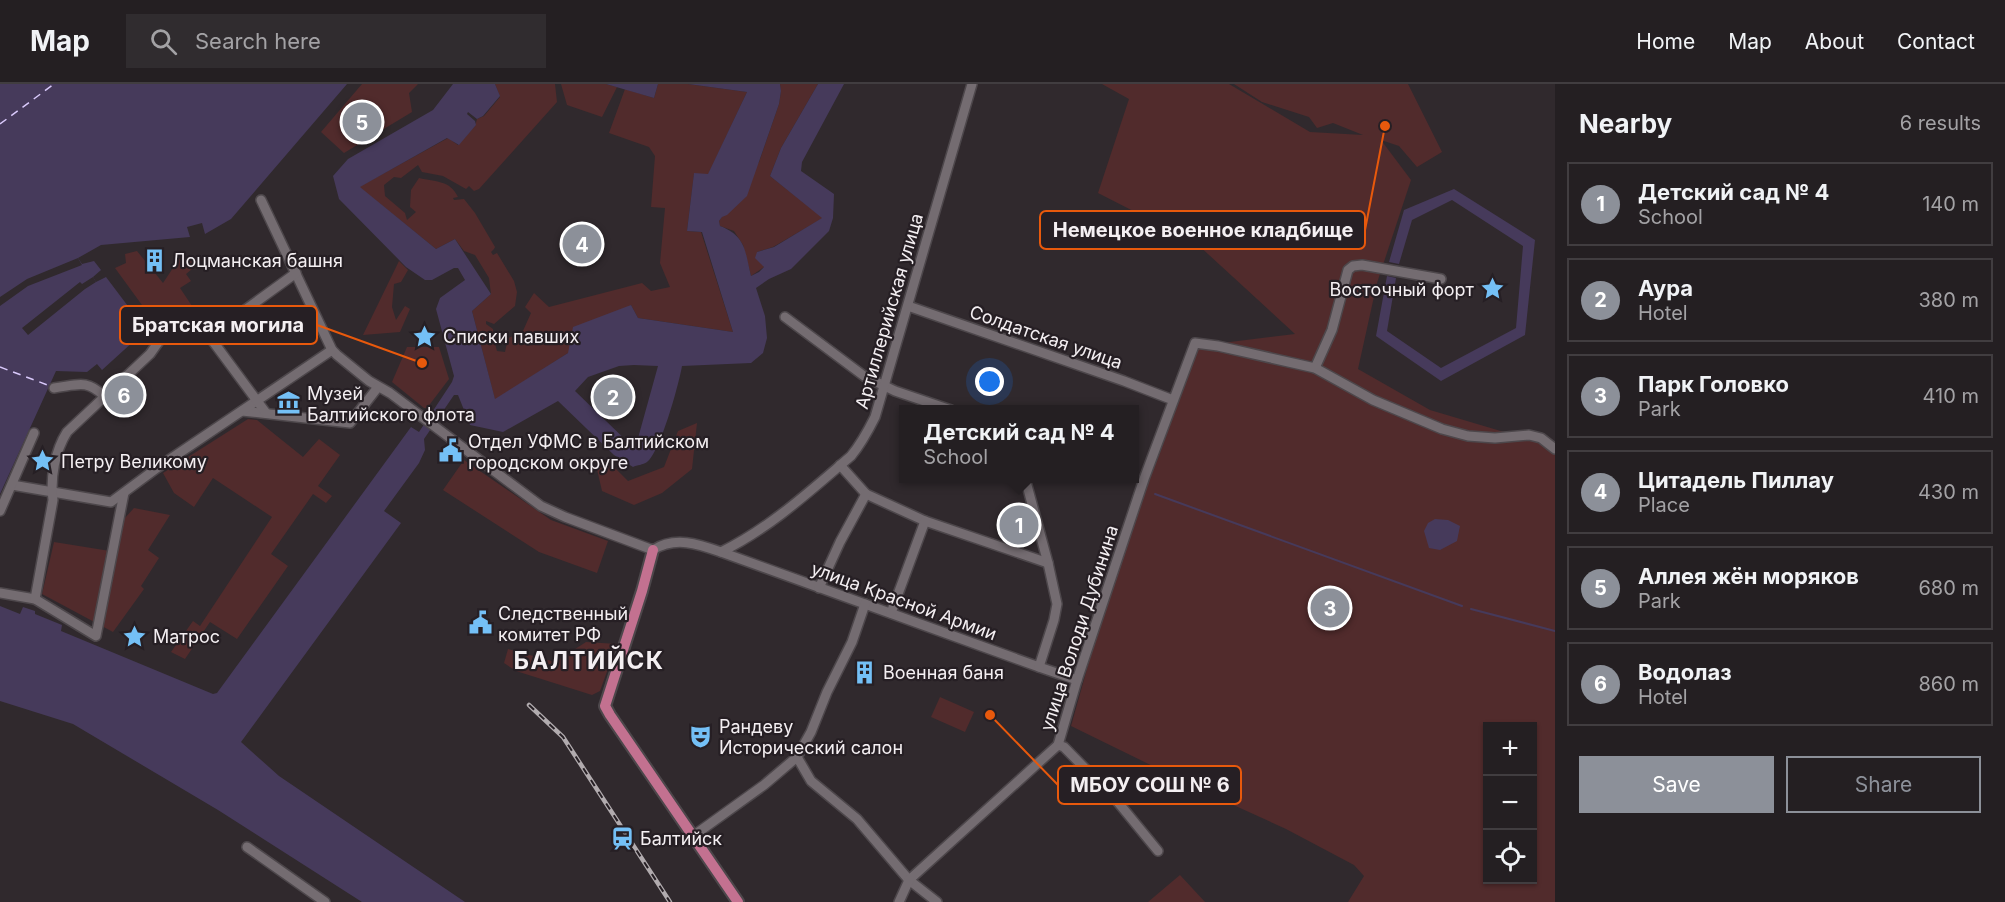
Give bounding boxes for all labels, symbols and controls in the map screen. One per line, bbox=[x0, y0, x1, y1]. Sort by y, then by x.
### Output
search box bbox=[126, 14, 546, 68]
text: Map bbox=[30, 24, 90, 58]
icon: search bbox=[147, 25, 180, 58]
text: Search here bbox=[195, 28, 321, 54]
text: Home bbox=[1636, 29, 1695, 54]
text: Map bbox=[1728, 29, 1772, 54]
text: About bbox=[1805, 29, 1864, 54]
text: Contact bbox=[1897, 29, 1975, 54]
pin: 5 bbox=[342, 99, 382, 144]
text: Nearby bbox=[1579, 108, 1672, 139]
text: 6 results bbox=[1900, 111, 1981, 135]
text: Детский сад № 4 bbox=[1638, 179, 1829, 205]
text: 1 bbox=[1596, 192, 1605, 216]
text: 140 m bbox=[1922, 192, 1979, 216]
text: School bbox=[1638, 205, 1703, 229]
street label: Артиллерийская улица bbox=[851, 211, 927, 411]
callout: Немецкое военное кладбище bbox=[1040, 211, 1365, 249]
text: Немецкое военное кладбище bbox=[1053, 218, 1353, 242]
pin: 4 bbox=[562, 222, 602, 266]
building icon: Лоцманская башня bbox=[141, 247, 167, 273]
place label: Лоцманская башня bbox=[172, 250, 343, 271]
text: Аура bbox=[1638, 275, 1693, 301]
place icon: Восточный форт bbox=[1479, 276, 1505, 302]
place label: Восточный форт bbox=[1329, 279, 1475, 300]
text: 2 bbox=[1594, 288, 1607, 312]
text: 380 m bbox=[1919, 288, 1979, 312]
street label: Солдатская улица bbox=[967, 301, 1125, 373]
text: Hotel bbox=[1638, 301, 1688, 325]
callout: Братская могила bbox=[120, 306, 317, 344]
text: Братская могила bbox=[132, 313, 304, 337]
place icon: Списки павших bbox=[412, 323, 438, 349]
place label: Списки павших bbox=[443, 326, 579, 347]
your location bbox=[975, 367, 1004, 396]
text: Парк Головко bbox=[1638, 371, 1789, 397]
pin: 6 bbox=[104, 372, 144, 418]
pin: 2 bbox=[594, 374, 632, 420]
place label: Музей Балтийского флота bbox=[307, 383, 475, 425]
text: 3 bbox=[1594, 384, 1607, 408]
text: 410 m bbox=[1923, 384, 1979, 408]
museum icon: Музей Балтийского флота bbox=[276, 390, 302, 416]
text: Park bbox=[1638, 397, 1681, 421]
popup bbox=[899, 405, 1139, 483]
text: Детский сад № 4 bbox=[923, 419, 1115, 445]
place label: Отдел УФМС в Балтийском городском округе bbox=[468, 431, 709, 473]
public building icon: Отдел УФМС в Балтийском городском округе bbox=[437, 438, 463, 464]
text: School bbox=[923, 445, 988, 469]
place icon: Петру Великому bbox=[30, 448, 56, 474]
place label: Петру Великому bbox=[61, 451, 207, 472]
text: Цитадель Пиллау bbox=[1638, 467, 1834, 493]
text: 4 bbox=[1594, 480, 1607, 504]
text: 430 m bbox=[1918, 480, 1979, 504]
text: Place bbox=[1638, 493, 1690, 517]
pin: 1 bbox=[1000, 502, 1038, 548]
street label: улица Володи Дубинина bbox=[1036, 522, 1122, 734]
street label: улица Красной Армии bbox=[808, 558, 1000, 644]
text: Аллея жён моряков bbox=[1638, 563, 1859, 589]
text: 5 bbox=[1594, 576, 1607, 600]
text: 680 m bbox=[1918, 576, 1979, 600]
pin: 3 bbox=[1310, 586, 1350, 630]
text: Park bbox=[1638, 589, 1681, 613]
place label: Следственный комитет РФ bbox=[498, 603, 628, 645]
public building icon: Следственный комитет РФ bbox=[467, 610, 493, 636]
place icon: Матрос bbox=[122, 623, 148, 649]
place label: Матрос bbox=[153, 626, 220, 647]
district label: БАЛТИЙСК bbox=[513, 645, 665, 675]
building icon: Военная баня bbox=[852, 659, 878, 685]
text: Водолаз bbox=[1638, 659, 1732, 685]
place label: Военная баня bbox=[883, 662, 1004, 683]
text: 6 bbox=[1594, 672, 1607, 696]
text: 860 m bbox=[1918, 672, 1979, 696]
text: Hotel bbox=[1638, 685, 1688, 709]
place label: Рандеву Исторический салон bbox=[719, 716, 903, 758]
map controls bbox=[1483, 722, 1537, 884]
button: + bbox=[1483, 722, 1537, 776]
theatre icon: Рандеву Исторический салон bbox=[688, 723, 714, 749]
button: Save bbox=[1579, 756, 1774, 813]
button: Share bbox=[1786, 756, 1981, 813]
callout: МБОУ СОШ № 6 bbox=[1058, 766, 1241, 804]
text: МБОУ СОШ № 6 bbox=[1070, 773, 1230, 797]
button: − bbox=[1483, 776, 1537, 830]
station icon: Балтийск bbox=[609, 825, 635, 851]
place label: Балтийск bbox=[640, 828, 722, 849]
button: locate bbox=[1483, 830, 1537, 884]

